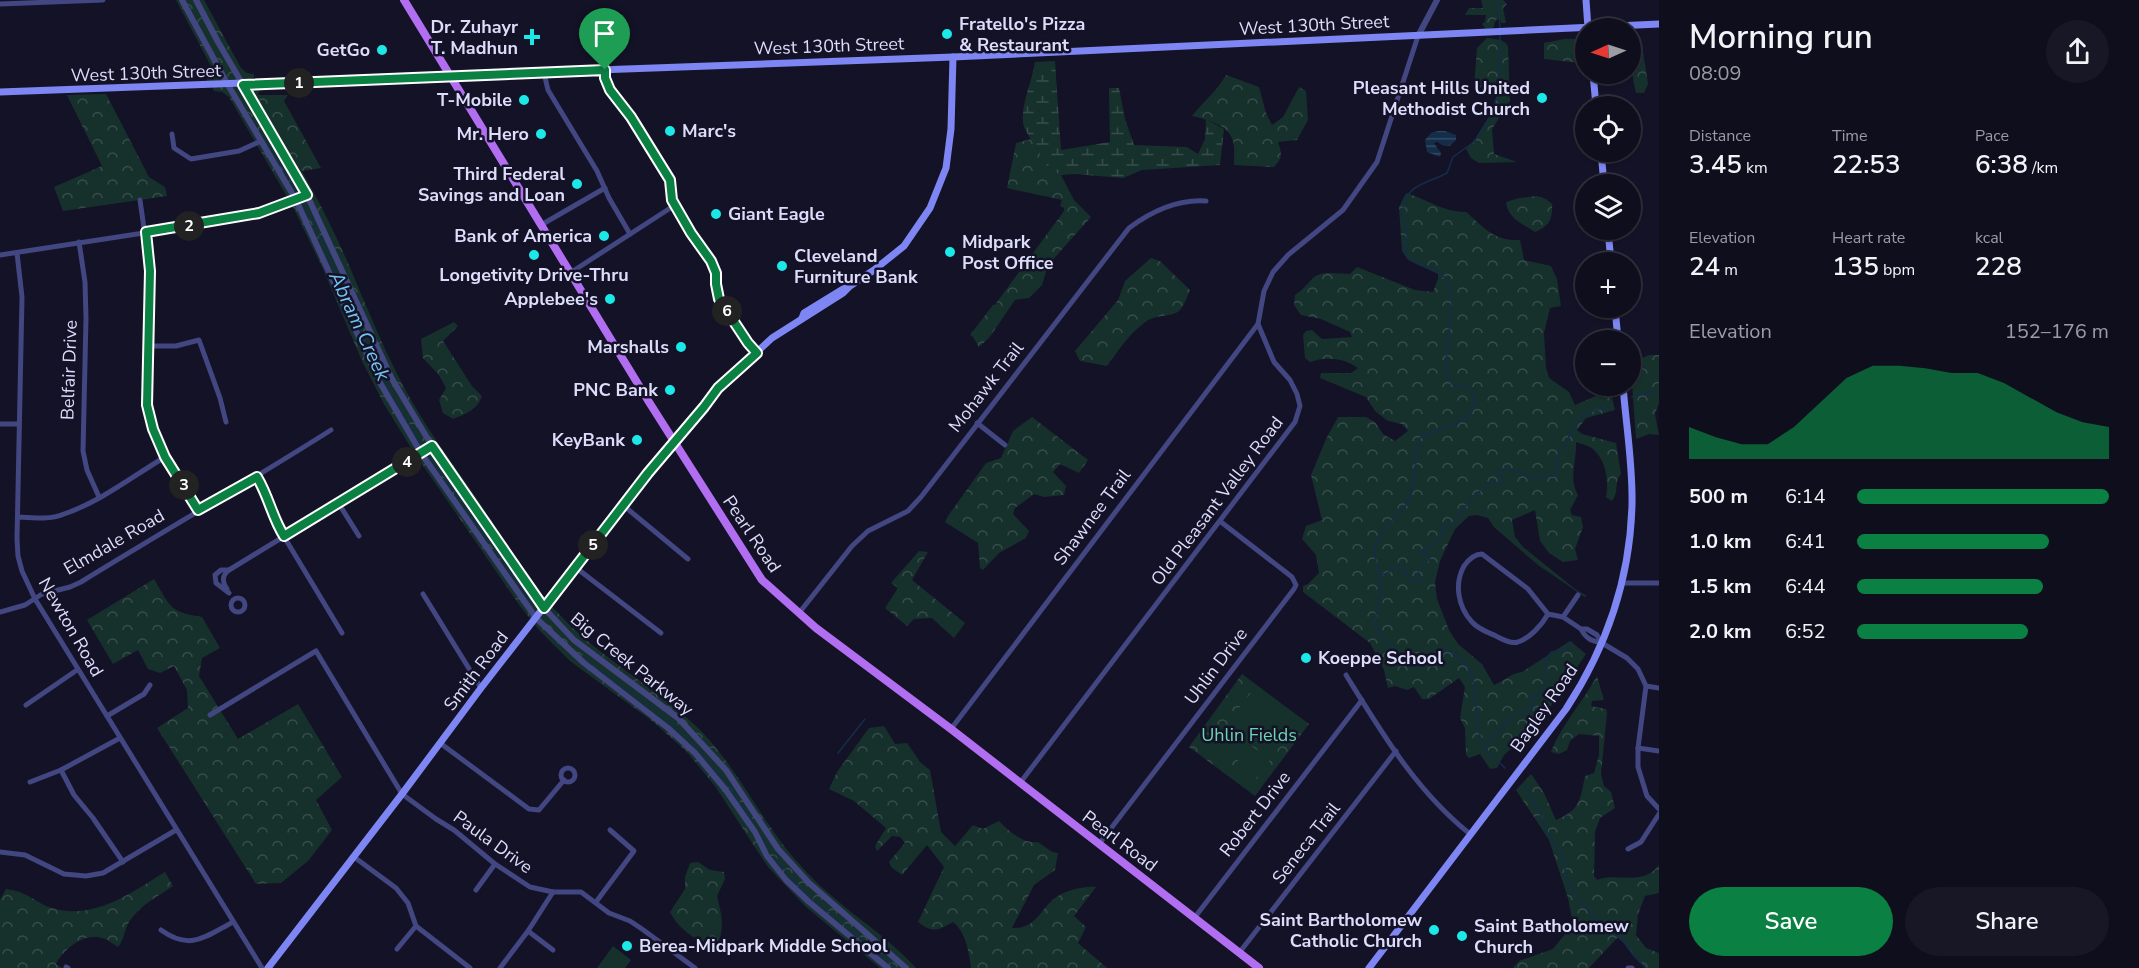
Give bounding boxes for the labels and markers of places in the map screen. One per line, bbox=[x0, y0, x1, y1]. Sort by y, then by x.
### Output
pin bbox=[579, 8, 630, 70]
place label: Fratello's Pizza & Restaurant bbox=[959, 12, 1085, 57]
place label: Dr. Zuhayr T. Madhun bbox=[430, 15, 518, 60]
marker: Fratello's Pizza & Restaurant bbox=[940, 27, 954, 41]
marker: Dr. Zuhayr T. Madhun bbox=[523, 28, 541, 46]
place label: GetGo bbox=[317, 38, 370, 62]
marker: GetGo bbox=[375, 43, 389, 57]
pin: 1 bbox=[284, 68, 314, 98]
place label: Pleasant Hills United Methodist Church bbox=[1353, 76, 1530, 121]
place label: T-Mobile bbox=[437, 88, 512, 112]
marker: Pleasant Hills United Methodist Church bbox=[1535, 91, 1549, 105]
marker: T-Mobile bbox=[517, 93, 531, 107]
place label: Marc's bbox=[682, 119, 736, 143]
place label: Mr. Hero bbox=[456, 122, 529, 146]
marker: Marc's bbox=[663, 124, 677, 138]
marker: Mr. Hero bbox=[534, 127, 548, 141]
place label: Third Federal Savings and Loan bbox=[418, 162, 565, 207]
marker: Third Federal Savings and Loan bbox=[570, 177, 584, 191]
place label: Giant Eagle bbox=[728, 202, 825, 226]
marker: Giant Eagle bbox=[709, 207, 723, 221]
pin: 2 bbox=[174, 211, 204, 241]
place label: Bank of America bbox=[454, 224, 592, 248]
marker: Bank of America bbox=[597, 229, 611, 243]
place label: Midpark Post Office bbox=[962, 230, 1054, 275]
place label: Cleveland Furniture Bank bbox=[794, 244, 918, 289]
marker: Midpark Post Office bbox=[943, 245, 957, 259]
marker: Longetivity Drive-Thru bbox=[527, 248, 541, 262]
marker: Cleveland Furniture Bank bbox=[775, 259, 789, 273]
place label: Longetivity Drive-Thru bbox=[439, 263, 629, 287]
place label: Applebee's bbox=[504, 287, 598, 311]
marker: Applebee's bbox=[603, 292, 617, 306]
pin: 6 bbox=[712, 296, 742, 326]
place label: Marshalls bbox=[587, 335, 669, 359]
marker: Marshalls bbox=[674, 340, 688, 354]
place label: PNC Bank bbox=[573, 378, 658, 402]
marker: PNC Bank bbox=[663, 383, 677, 397]
place label: KeyBank bbox=[552, 428, 625, 452]
marker: KeyBank bbox=[630, 433, 644, 447]
pin: 4 bbox=[392, 447, 422, 477]
pin: 3 bbox=[169, 470, 199, 500]
pin: 5 bbox=[578, 530, 608, 560]
place label: Koeppe School bbox=[1318, 646, 1443, 670]
marker: Koeppe School bbox=[1299, 651, 1313, 665]
place label: Saint Bartholomew Catholic Church bbox=[1260, 908, 1423, 953]
place label: Saint Batholomew Church bbox=[1474, 914, 1630, 959]
marker: Saint Bartholomew Catholic Church bbox=[1427, 923, 1441, 937]
marker: Saint Batholomew Church bbox=[1455, 929, 1469, 943]
place label: Berea-Midpark Middle School bbox=[639, 934, 888, 958]
marker: Berea-Midpark Middle School bbox=[620, 939, 634, 953]

